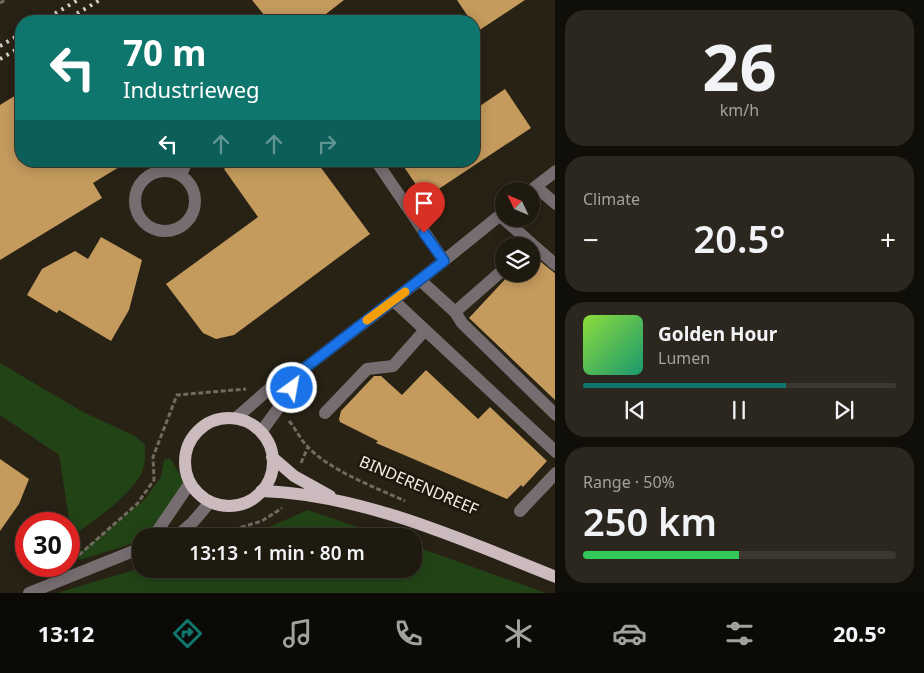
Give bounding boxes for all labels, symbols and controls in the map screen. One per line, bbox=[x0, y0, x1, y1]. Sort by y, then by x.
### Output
text: 26 bbox=[702, 22, 777, 110]
text: 70 m bbox=[123, 29, 206, 76]
icon: left bbox=[40, 35, 105, 100]
text: Industrieweg bbox=[123, 74, 260, 104]
text: km/h bbox=[720, 99, 759, 121]
icon: left bbox=[154, 130, 182, 158]
icon: ahead bbox=[207, 130, 235, 158]
icon: ahead bbox=[260, 130, 288, 158]
icon: right bbox=[313, 130, 341, 158]
pin bbox=[403, 182, 445, 233]
north arrow bbox=[495, 182, 540, 228]
map controls bbox=[495, 182, 540, 282]
text: Climate bbox=[583, 188, 640, 210]
icon: arrive bbox=[410, 189, 438, 217]
text: 20.5° bbox=[694, 212, 785, 264]
text: − bbox=[583, 220, 599, 258]
text: + bbox=[880, 220, 896, 258]
button: layers bbox=[495, 237, 540, 282]
text: Golden Hour bbox=[658, 321, 777, 347]
text: Lumen bbox=[658, 347, 710, 369]
position arrow bbox=[265, 361, 317, 413]
icon: previous bbox=[621, 396, 649, 424]
icon: pause bbox=[725, 396, 753, 424]
icon: next bbox=[830, 396, 858, 424]
street label: BINDERENDREEF bbox=[356, 450, 482, 520]
text: Range · 50% bbox=[583, 471, 675, 493]
text: 250 km bbox=[583, 495, 717, 547]
speed limit sign: 30 bbox=[15, 512, 80, 577]
text: 13:13 · 1 min · 80 m bbox=[189, 540, 365, 566]
icon: directions bbox=[170, 616, 205, 651]
icon: music bbox=[280, 616, 315, 651]
icon: phone bbox=[391, 616, 426, 651]
icon: climate bbox=[501, 616, 536, 651]
icon: car bbox=[612, 616, 647, 651]
icon: filters bbox=[722, 616, 757, 651]
text: 13:12 bbox=[38, 618, 94, 648]
text: 20.5° bbox=[833, 618, 886, 648]

